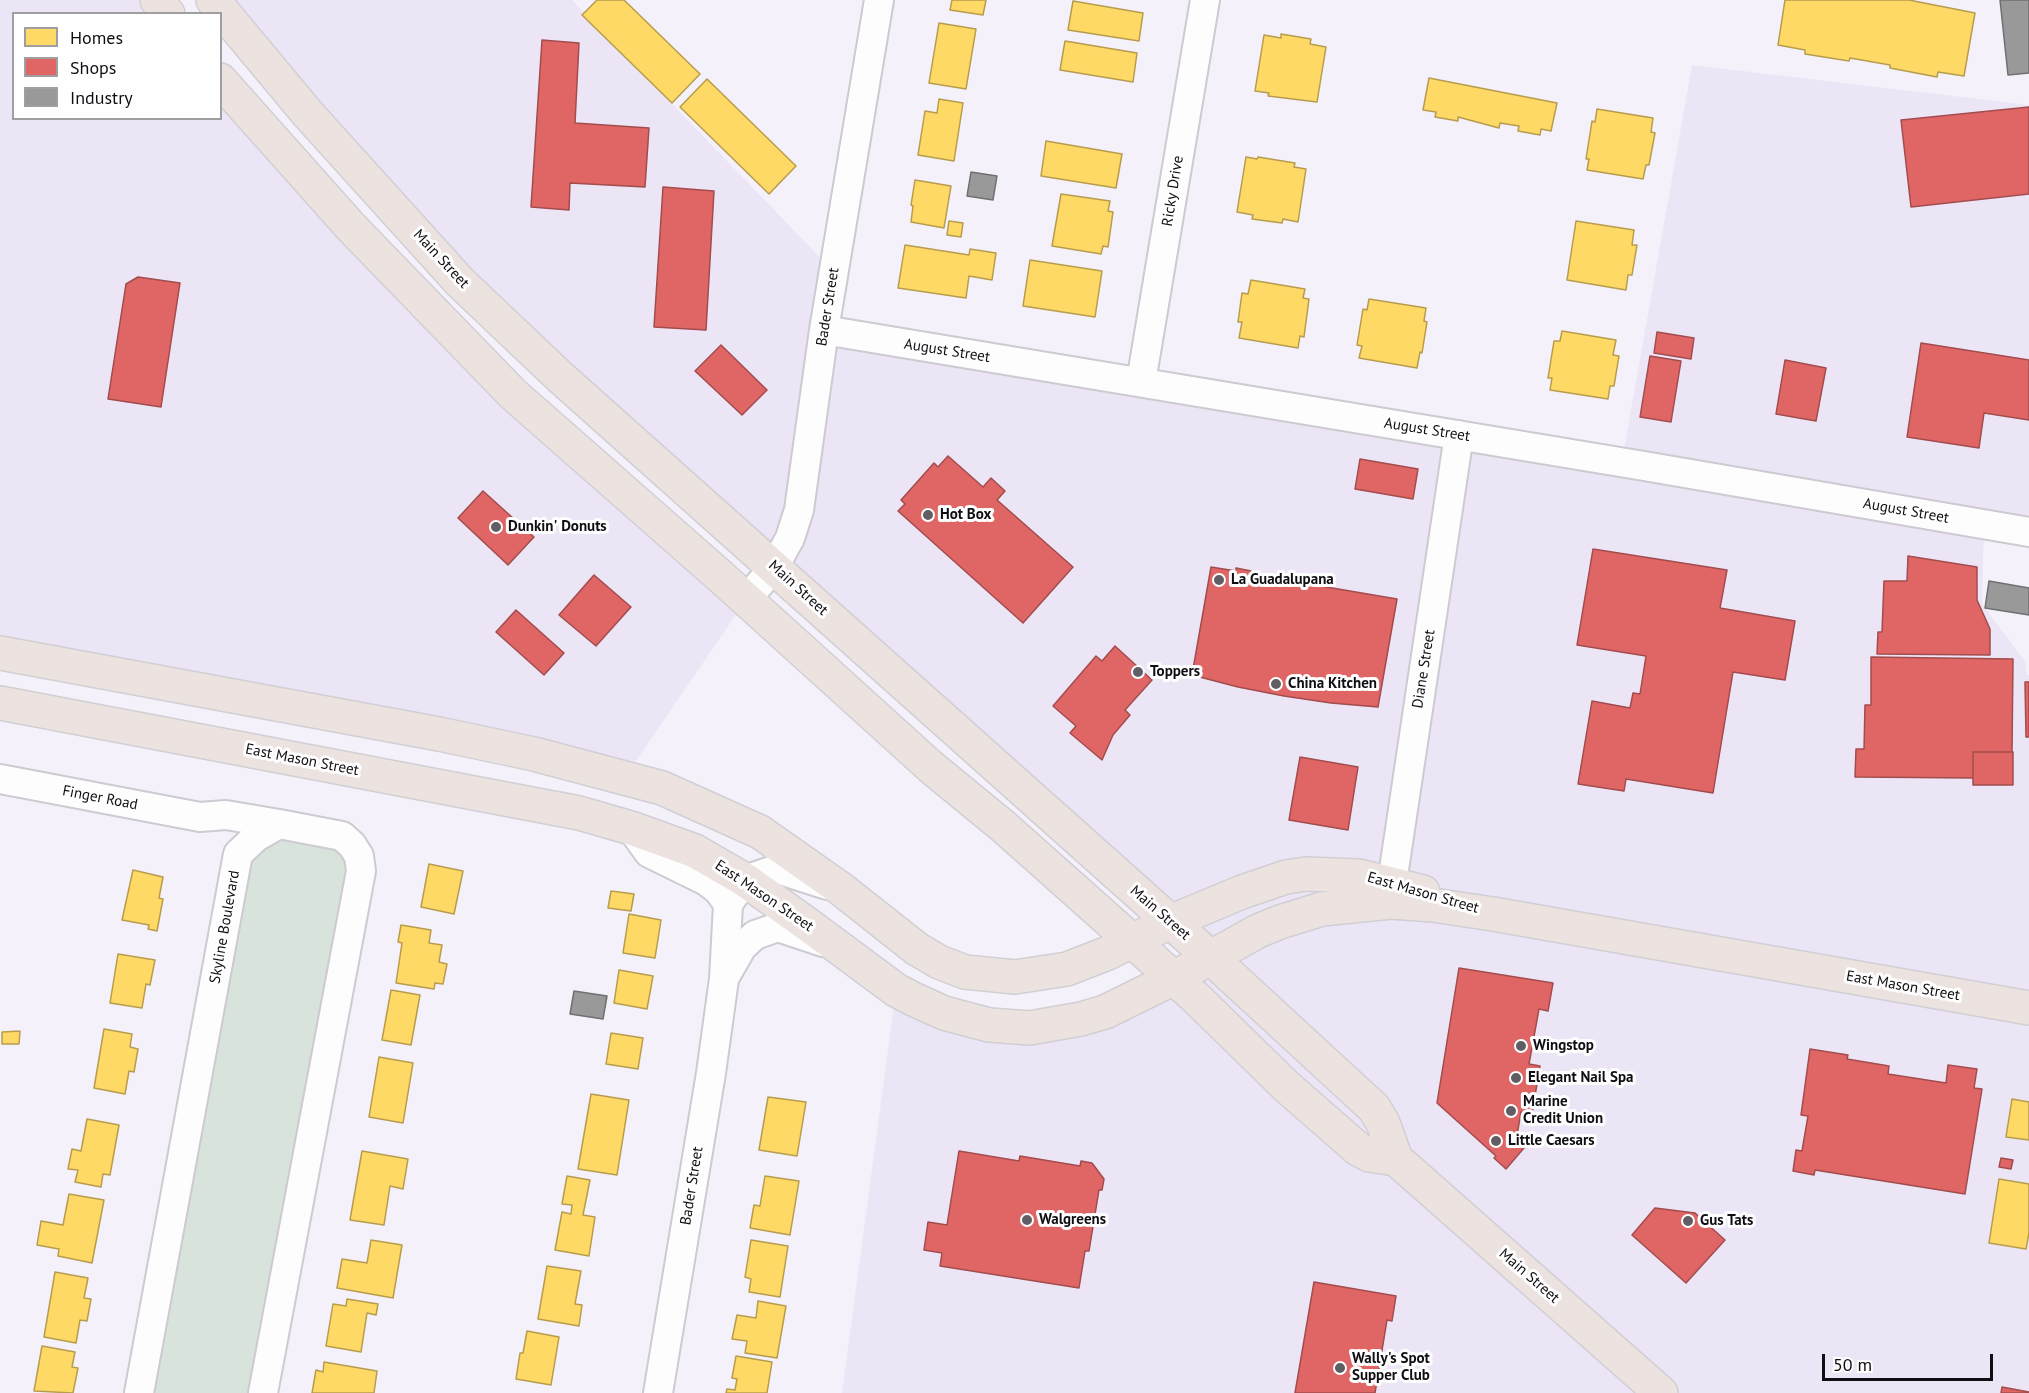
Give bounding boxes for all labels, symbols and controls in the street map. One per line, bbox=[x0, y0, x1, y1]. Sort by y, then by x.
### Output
legend bbox=[12, 12, 222, 120]
text: Homes bbox=[70, 26, 123, 49]
text: Shops bbox=[70, 56, 116, 79]
text: Industry bbox=[70, 86, 133, 109]
street label: Ricky Drive bbox=[1159, 154, 1187, 228]
street label: Main Street bbox=[409, 226, 473, 292]
street label: Bader Street bbox=[813, 266, 843, 348]
street label: August Street bbox=[903, 335, 991, 367]
street label: August Street bbox=[1383, 414, 1471, 446]
street label: August Street bbox=[1862, 495, 1950, 527]
place label: Hot Box bbox=[940, 506, 991, 524]
marker: Hot Box bbox=[921, 508, 935, 522]
place label: Dunkin' Donuts bbox=[508, 518, 607, 536]
marker: Dunkin' Donuts bbox=[489, 520, 503, 534]
street label: Main Street bbox=[765, 557, 831, 619]
place label: La Guadalupana bbox=[1231, 571, 1334, 589]
marker: La Guadalupana bbox=[1212, 573, 1226, 587]
street label: Diane Street bbox=[1409, 628, 1439, 710]
place label: Toppers bbox=[1150, 663, 1200, 681]
marker: Toppers bbox=[1131, 665, 1145, 679]
place label: China Kitchen bbox=[1288, 675, 1377, 693]
marker: China Kitchen bbox=[1269, 677, 1283, 691]
street label: East Mason Street bbox=[244, 740, 360, 780]
street label: Finger Road bbox=[61, 782, 139, 814]
street label: East Mason Street bbox=[711, 856, 817, 936]
street label: East Mason Street bbox=[1365, 868, 1481, 918]
street label: Skyline Boulevard bbox=[206, 869, 244, 985]
street label: Main Street bbox=[1126, 882, 1194, 944]
street label: East Mason Street bbox=[1845, 967, 1961, 1005]
place label: Wingstop bbox=[1533, 1037, 1594, 1055]
marker: Wingstop bbox=[1514, 1039, 1528, 1053]
place label: Elegant Nail Spa bbox=[1528, 1069, 1633, 1087]
marker: Elegant Nail Spa bbox=[1509, 1071, 1523, 1085]
place label: Marine Credit Union bbox=[1523, 1093, 1603, 1128]
marker: Marine Credit Union bbox=[1504, 1104, 1518, 1118]
place label: Little Caesars bbox=[1508, 1132, 1595, 1150]
marker: Little Caesars bbox=[1489, 1134, 1503, 1148]
street label: Bader Street bbox=[677, 1145, 707, 1227]
place label: Walgreens bbox=[1039, 1211, 1106, 1229]
place label: Gus Tats bbox=[1700, 1212, 1753, 1230]
marker: Walgreens bbox=[1020, 1213, 1034, 1227]
marker: Gus Tats bbox=[1681, 1214, 1695, 1228]
street label: Main Street bbox=[1495, 1245, 1563, 1307]
scale bar bbox=[1825, 1342, 1996, 1380]
place label: Wally's Spot Supper Club bbox=[1352, 1350, 1430, 1385]
text: 50 m bbox=[1833, 1353, 1872, 1376]
marker: Wally's Spot Supper Club bbox=[1333, 1361, 1347, 1375]

